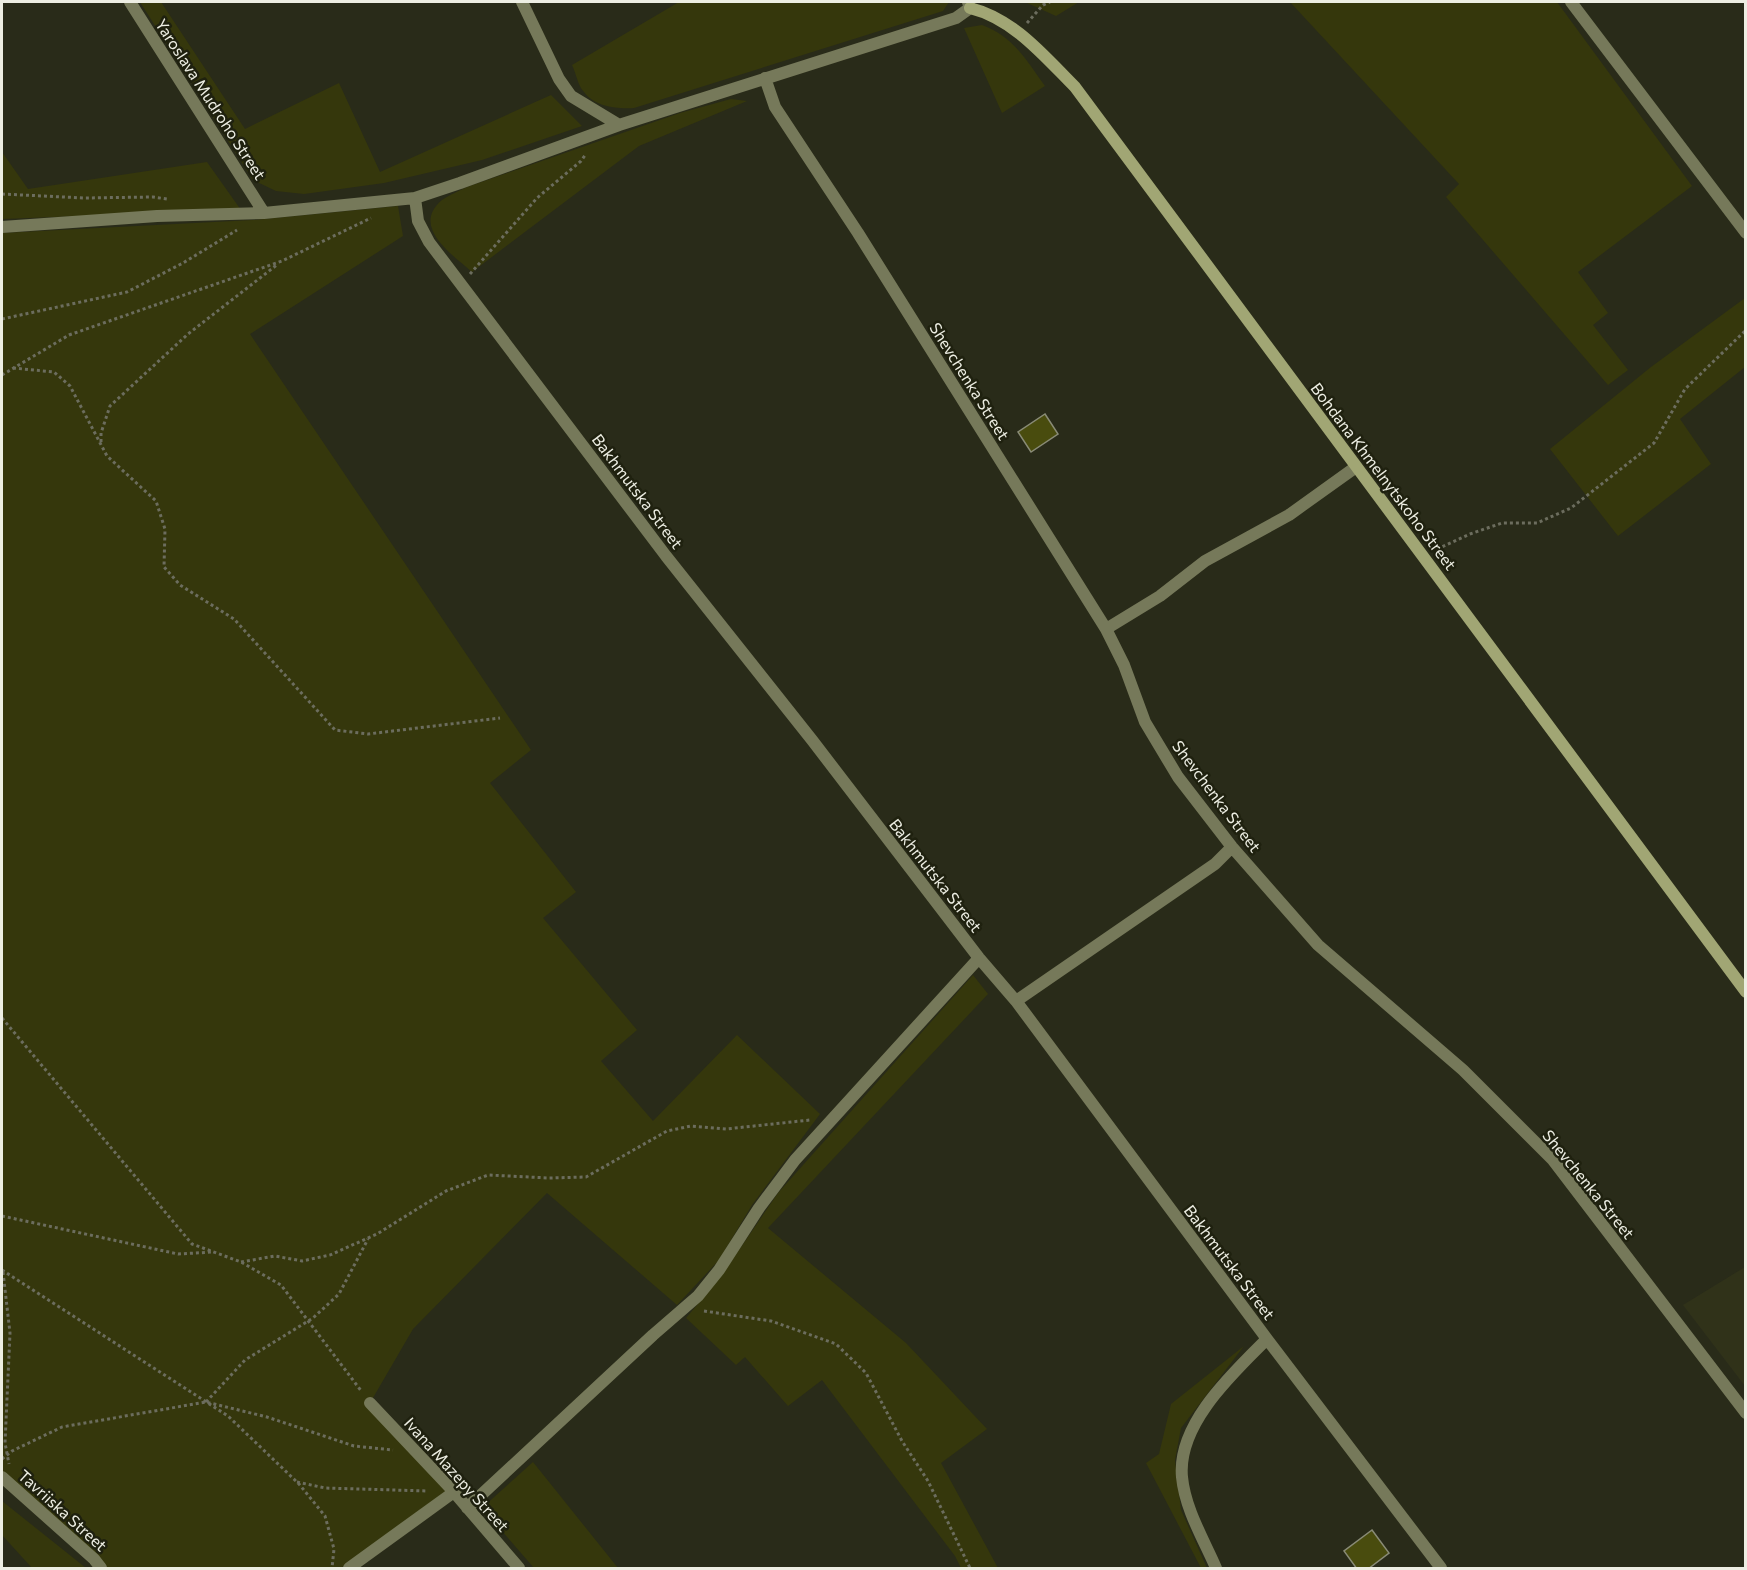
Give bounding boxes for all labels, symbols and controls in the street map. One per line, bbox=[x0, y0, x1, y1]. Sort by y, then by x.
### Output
street label: Yaroslava Mudroho Street bbox=[152, 15, 270, 183]
street label: Shevchenka Street bbox=[926, 319, 1014, 444]
street label: Bohdana Khmelnytskoho Street bbox=[1307, 379, 1461, 574]
street label: Bakhmutska Street bbox=[589, 430, 688, 552]
street label: Shevchenka Street bbox=[1169, 736, 1265, 856]
street label: Bakhmutska Street bbox=[886, 815, 986, 936]
street label: Shevchenka Street bbox=[1539, 1126, 1639, 1243]
street label: Bakhmutska Street bbox=[1181, 1201, 1280, 1323]
street label: Ivana Mazepy Street bbox=[401, 1413, 514, 1535]
street label: Tavriiska Street bbox=[15, 1465, 111, 1555]

